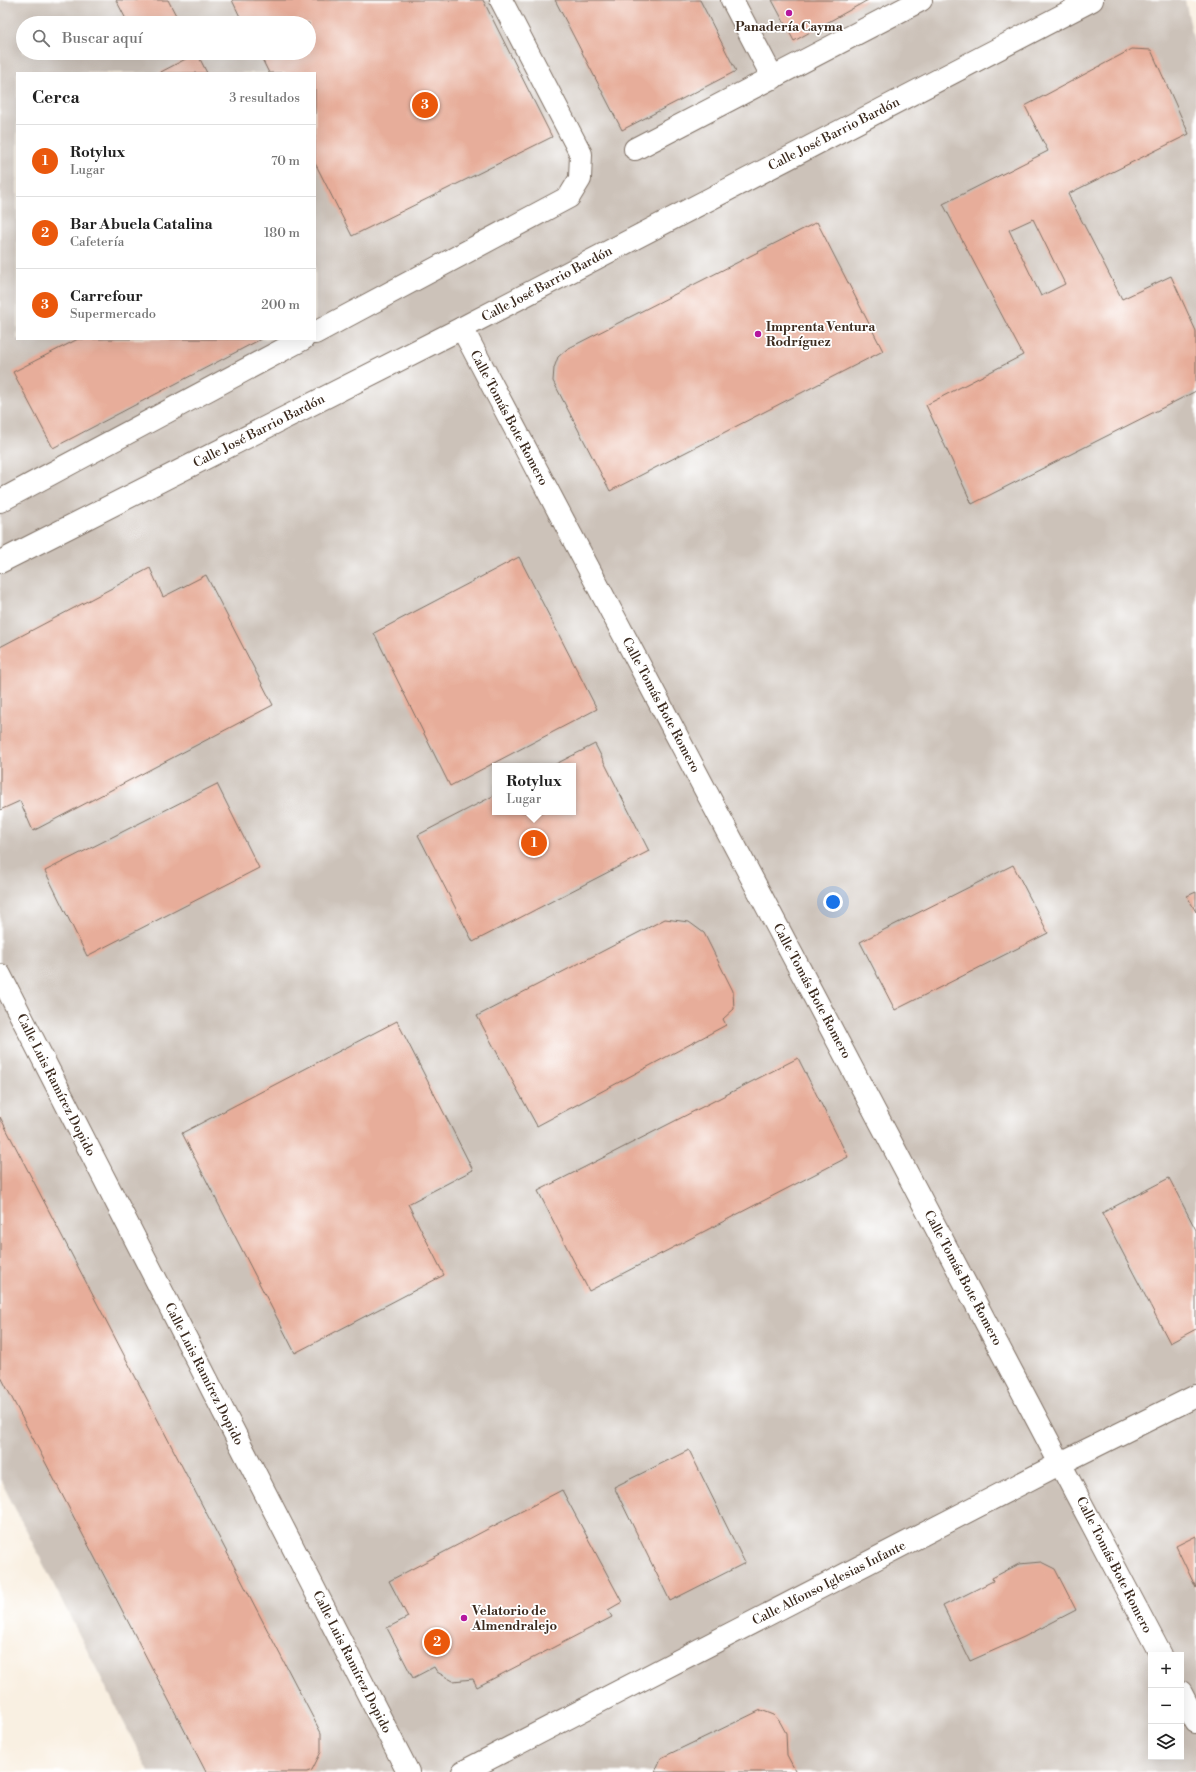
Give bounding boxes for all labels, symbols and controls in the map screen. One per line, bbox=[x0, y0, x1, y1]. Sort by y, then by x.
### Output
marker: Panadería Cayma bbox=[784, 8, 794, 18]
search box bbox=[16, 16, 316, 60]
place label: Panadería Cayma bbox=[735, 19, 844, 35]
icon: search bbox=[30, 27, 52, 49]
text: Buscar aquí bbox=[62, 29, 143, 48]
text: Cerca bbox=[32, 87, 80, 109]
text: 3 resultados bbox=[229, 90, 300, 106]
pin: 3 bbox=[412, 90, 438, 120]
street label: Calle José Barrio Bardón bbox=[765, 94, 903, 174]
text: Rotylux bbox=[70, 143, 125, 162]
text: 1 bbox=[42, 153, 48, 169]
text: 70 m bbox=[271, 153, 300, 169]
text: Lugar bbox=[70, 162, 105, 178]
text: Bar Abuela Catalina bbox=[70, 215, 213, 234]
text: 2 bbox=[41, 225, 49, 241]
text: 180 m bbox=[264, 225, 300, 241]
text: Cafetería bbox=[70, 234, 124, 250]
street label: Calle José Barrio Bardón bbox=[479, 243, 615, 325]
text: Carrefour bbox=[70, 287, 143, 306]
text: 3 bbox=[41, 297, 49, 313]
text: 200 m bbox=[261, 297, 300, 313]
text: Supermercado bbox=[70, 306, 156, 322]
place label: Imprenta Ventura Rodríguez bbox=[766, 319, 876, 350]
marker: Imprenta Ventura Rodríguez bbox=[753, 329, 763, 339]
street label: Calle Tomás Bote Romero bbox=[466, 348, 552, 488]
street label: Calle José Barrio Bardón bbox=[190, 391, 328, 471]
street label: Calle Tomás Bote Romero bbox=[618, 635, 704, 775]
popup bbox=[492, 763, 576, 815]
text: Rotylux bbox=[506, 772, 562, 791]
text: Lugar bbox=[506, 791, 541, 807]
pin: 1 bbox=[521, 828, 547, 858]
your location bbox=[823, 892, 843, 912]
street label: Calle Tomás Bote Romero bbox=[769, 921, 855, 1061]
street label: Calle Luis Ramírez Dopido bbox=[13, 1011, 99, 1159]
street label: Calle Tomás Bote Romero bbox=[920, 1208, 1006, 1348]
street label: Calle Luis Ramírez Dopido bbox=[161, 1300, 247, 1448]
street label: Calle Tomás Bote Romero bbox=[1073, 1494, 1155, 1636]
street label: Calle Alfonso Iglesias Infante bbox=[750, 1537, 909, 1629]
street label: Calle Luis Ramírez Dopido bbox=[309, 1588, 395, 1736]
place label: Velatorio de Almendralejo bbox=[471, 1603, 557, 1634]
marker: Velatorio de Almendralejo bbox=[459, 1613, 469, 1623]
pin: 2 bbox=[424, 1627, 450, 1657]
map controls bbox=[1148, 1652, 1184, 1760]
button: + bbox=[1148, 1652, 1184, 1688]
button: − bbox=[1148, 1688, 1184, 1724]
button: layers bbox=[1148, 1724, 1184, 1760]

